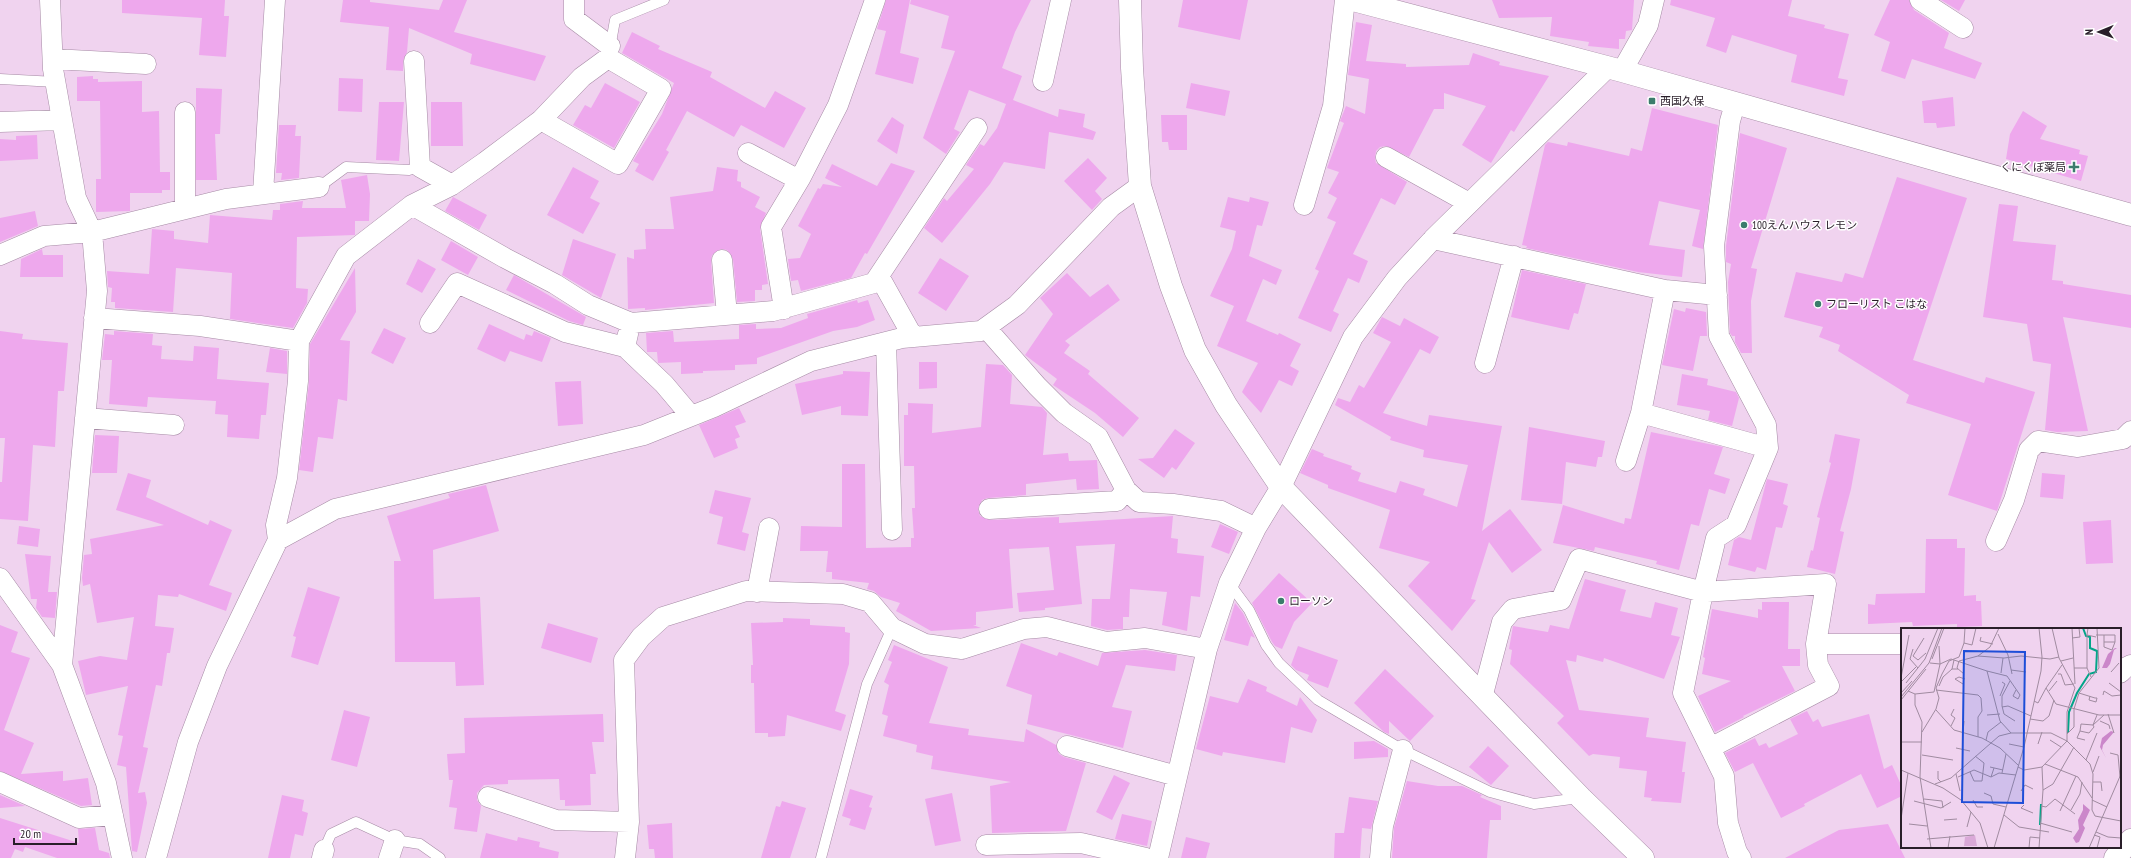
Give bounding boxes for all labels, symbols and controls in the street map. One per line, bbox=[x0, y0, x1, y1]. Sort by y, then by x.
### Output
north arrow bbox=[2079, 12, 2119, 52]
text: N bbox=[2082, 29, 2096, 35]
place label: 西国久保 bbox=[1660, 94, 1705, 108]
marker: 西国久保 bbox=[1647, 96, 1657, 106]
place label: くにくぼ薬局 bbox=[2000, 160, 2066, 174]
marker: くにくぼ薬局 bbox=[2069, 162, 2079, 172]
place label: 100えんハウス レモン bbox=[1752, 218, 1857, 232]
marker: 100えんハウス レモン bbox=[1739, 220, 1749, 230]
place label: フローリスト こはな bbox=[1826, 297, 1927, 311]
marker: フローリスト こはな bbox=[1813, 299, 1823, 309]
place label: ローソン bbox=[1289, 594, 1333, 608]
marker: ローソン bbox=[1276, 596, 1286, 606]
inset map bbox=[1901, 628, 2121, 848]
scale bar bbox=[14, 820, 76, 846]
text: 20 m bbox=[20, 826, 41, 841]

